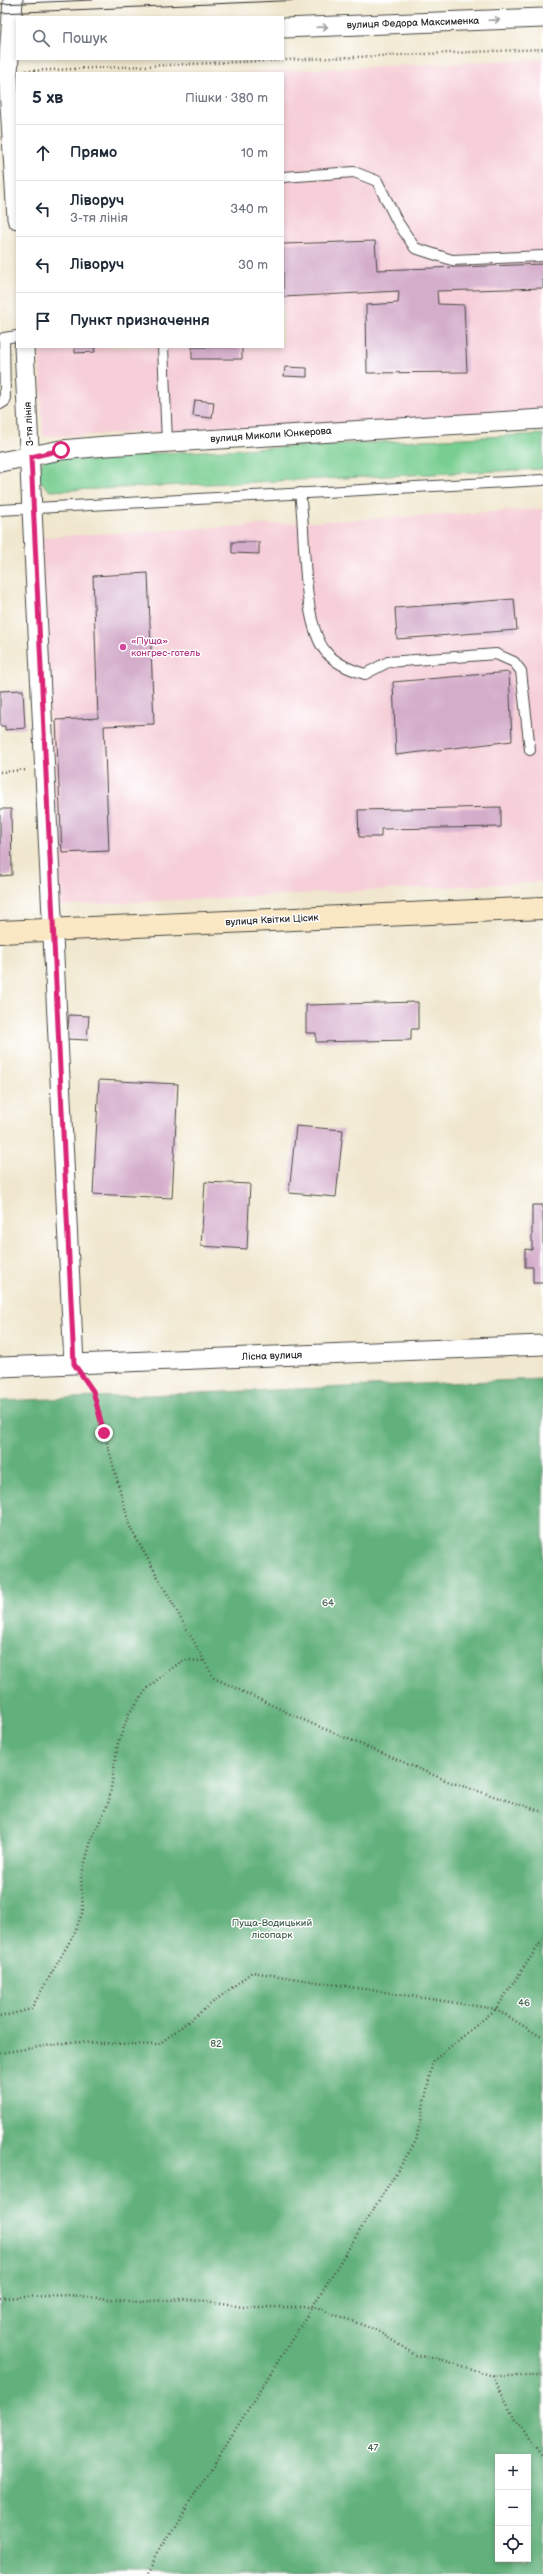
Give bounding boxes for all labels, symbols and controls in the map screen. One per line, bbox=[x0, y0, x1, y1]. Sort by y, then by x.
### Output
street label: вулиця Федора Максименка bbox=[346, 15, 480, 31]
search box bbox=[16, 16, 284, 60]
one-way arrow bbox=[487, 16, 500, 24]
one-way arrow bbox=[315, 23, 328, 30]
icon: search bbox=[30, 27, 52, 49]
text: Пошук bbox=[62, 29, 108, 48]
text: 5 хв bbox=[32, 88, 63, 108]
text: Пішки · 380 m bbox=[185, 90, 268, 106]
icon: ahead bbox=[32, 142, 54, 164]
text: Прямо bbox=[70, 143, 117, 162]
text: 10 m bbox=[241, 145, 268, 161]
text: Ліворуч bbox=[70, 191, 124, 210]
icon: left bbox=[32, 198, 54, 220]
text: 340 m bbox=[230, 201, 268, 217]
text: 3-тя лінія bbox=[70, 210, 128, 226]
icon: left bbox=[32, 254, 54, 276]
text: Ліворуч bbox=[70, 255, 124, 274]
text: 30 m bbox=[238, 257, 268, 273]
icon: arrive bbox=[32, 310, 54, 332]
text: Пункт призначення bbox=[70, 311, 210, 330]
street label: 3-тя лінія bbox=[22, 401, 36, 447]
street label: вулиця Миколи Юнкерова bbox=[210, 425, 332, 445]
route start bbox=[52, 441, 70, 459]
place label: «Пуща» конгрес-готель bbox=[131, 635, 200, 659]
marker: «Пуща» конгрес-готель bbox=[118, 642, 128, 652]
street label: вулиця Квітки Цісик bbox=[225, 912, 320, 928]
street label: Лісна вулиця bbox=[241, 1349, 303, 1363]
route end bbox=[95, 1424, 113, 1442]
park label: 64 bbox=[322, 1597, 334, 1609]
park label: Пуща-Водицький лісопарк bbox=[232, 1917, 312, 1941]
park label: 46 bbox=[518, 1997, 530, 2009]
park label: 82 bbox=[210, 2038, 222, 2050]
park label: 47 bbox=[367, 2442, 379, 2454]
map controls bbox=[495, 2454, 531, 2562]
button: + bbox=[495, 2454, 531, 2490]
button: − bbox=[495, 2490, 531, 2526]
button: locate bbox=[495, 2526, 531, 2562]

